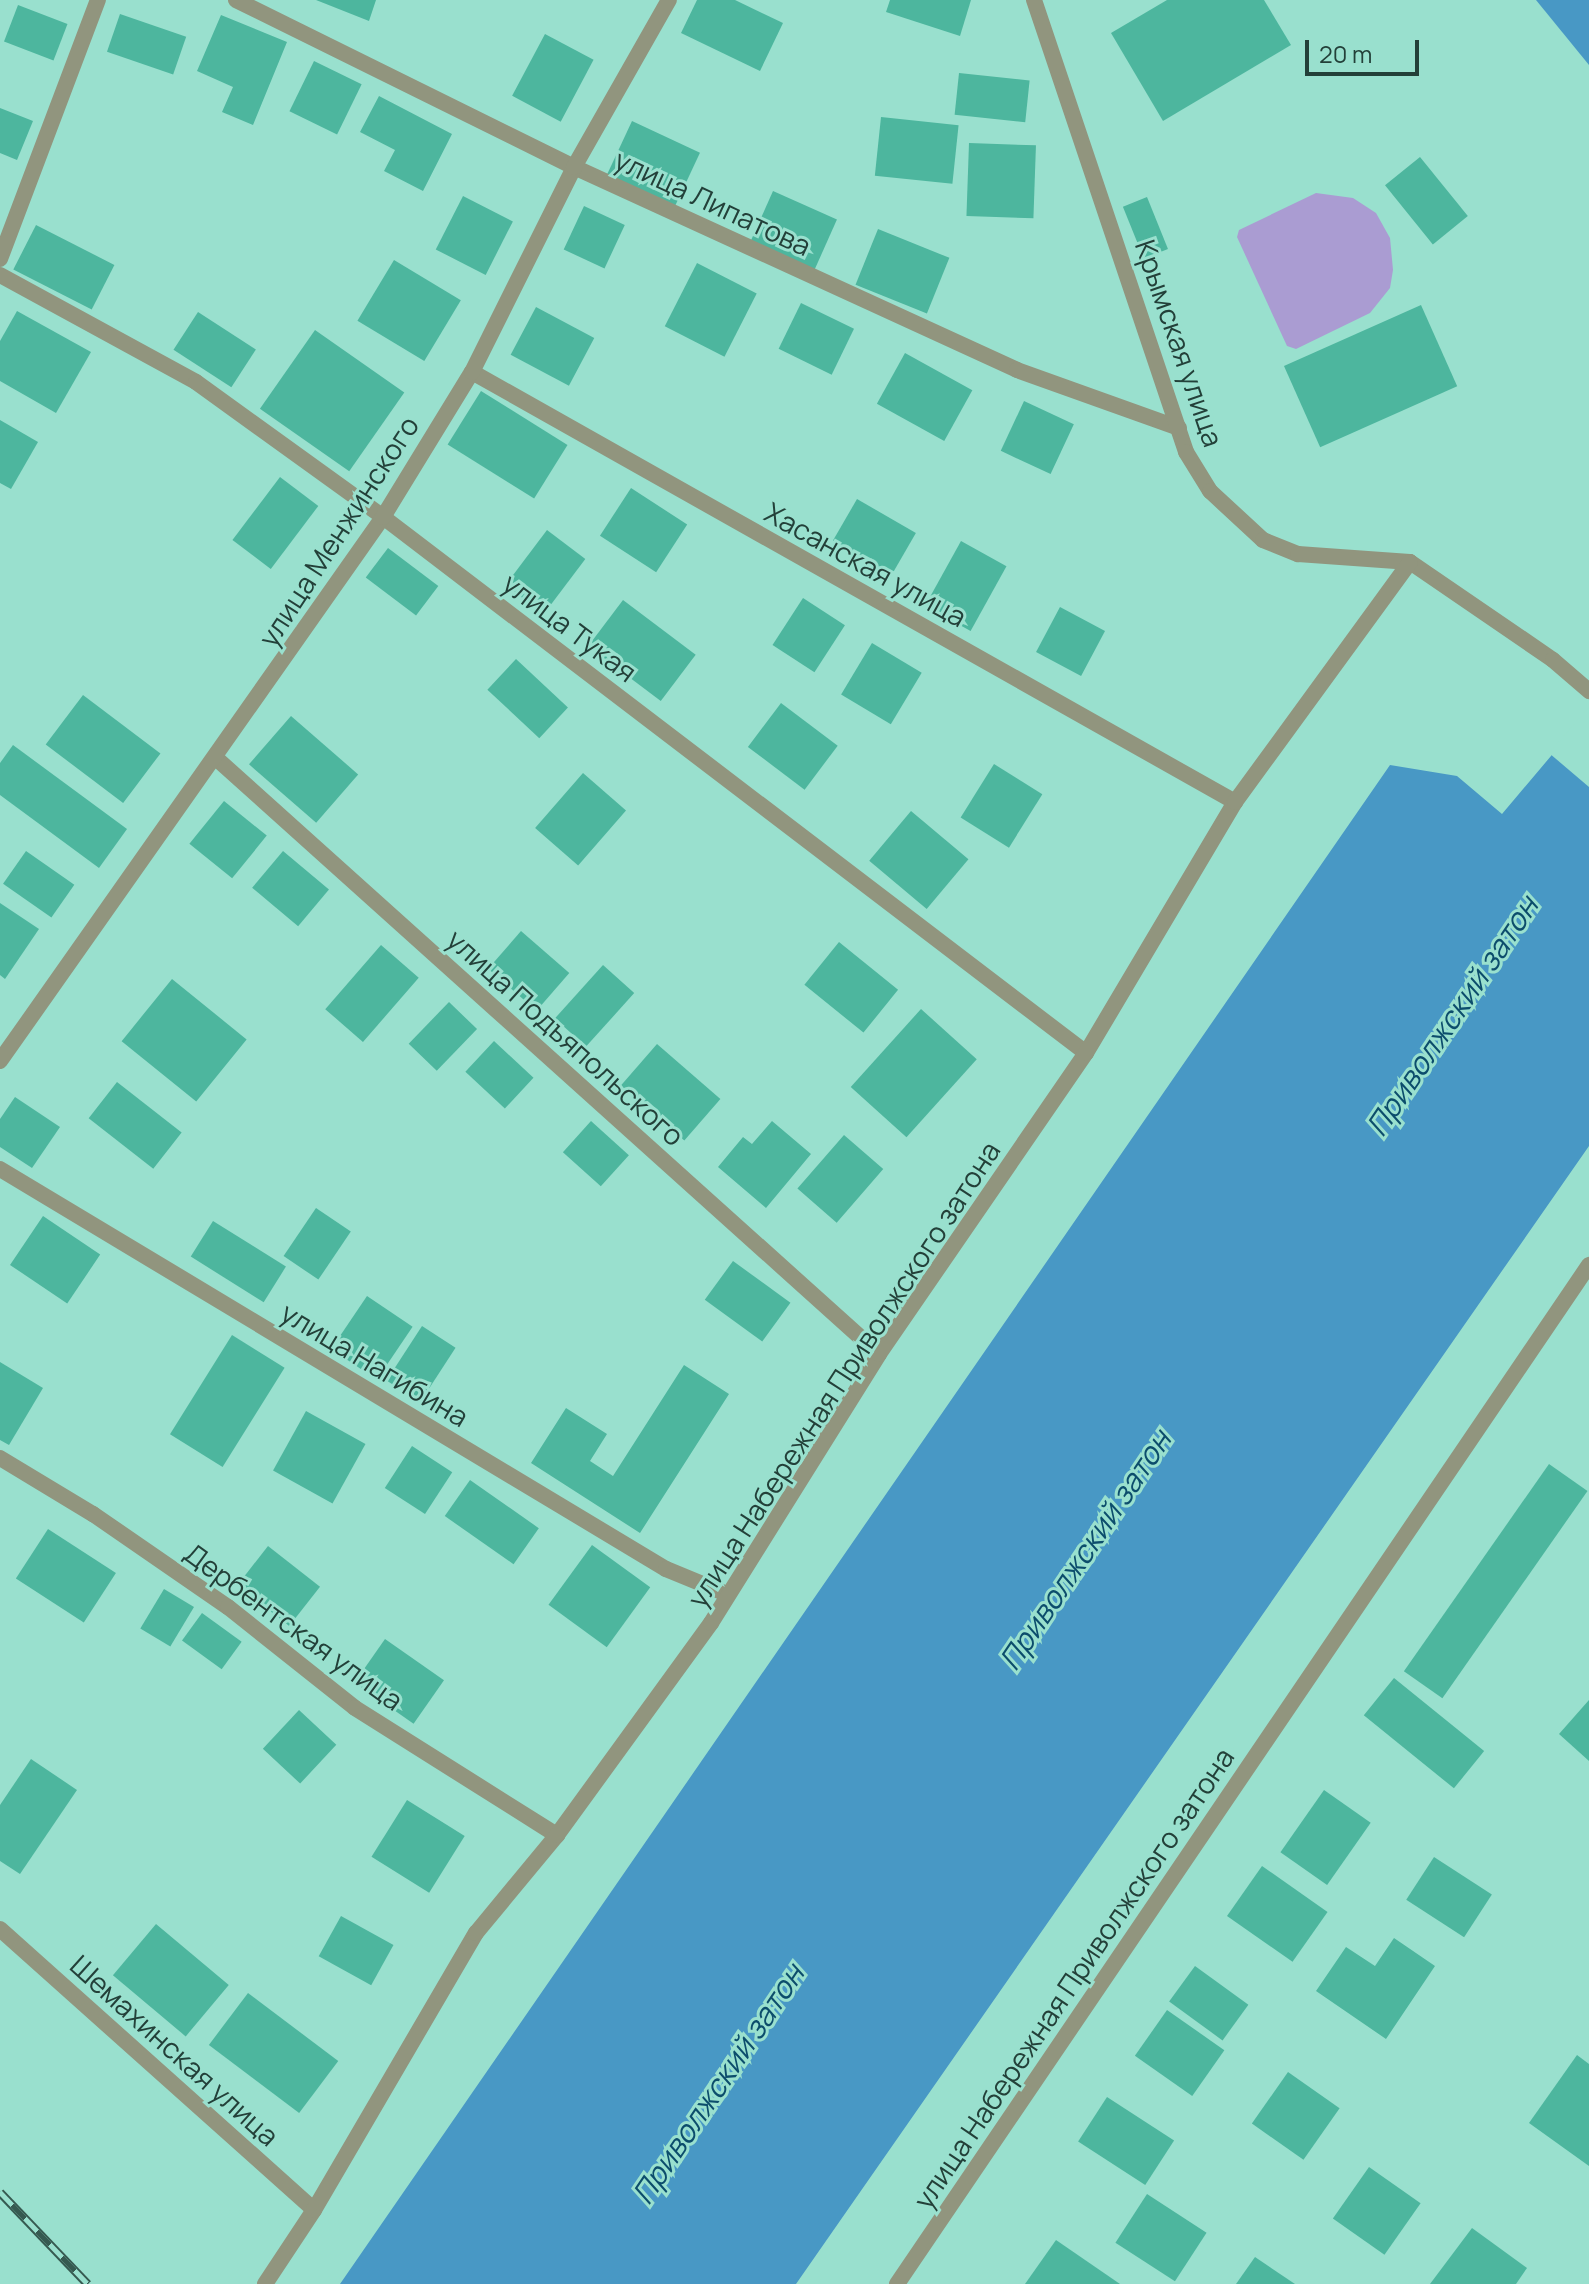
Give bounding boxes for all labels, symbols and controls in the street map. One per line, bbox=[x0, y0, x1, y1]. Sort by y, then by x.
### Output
scale bar bbox=[1309, 24, 1423, 74]
text: 20 m bbox=[1319, 37, 1372, 70]
street label: улица Липатова bbox=[610, 142, 816, 262]
street label: Крымская улица bbox=[1129, 235, 1231, 451]
street label: улица Менжинского bbox=[251, 409, 425, 653]
street label: Хасанская улица bbox=[759, 495, 973, 633]
street label: улица Тукая bbox=[496, 566, 644, 688]
water label: Приволжский затон bbox=[1359, 890, 1545, 1142]
street label: улица Подъяпольского bbox=[441, 922, 691, 1152]
street label: улица Набережная Приволжского затона bbox=[680, 1135, 1006, 1613]
street label: улица Нагибина bbox=[275, 1295, 475, 1433]
water label: Приволжский затон bbox=[992, 1424, 1178, 1676]
street label: Дербентская улица bbox=[178, 1535, 410, 1717]
street label: улица Набережная Приволжского затона bbox=[906, 1741, 1240, 2215]
street label: Шемахинская улица bbox=[64, 1948, 286, 2152]
water label: Приволжский затон bbox=[625, 1958, 811, 2210]

